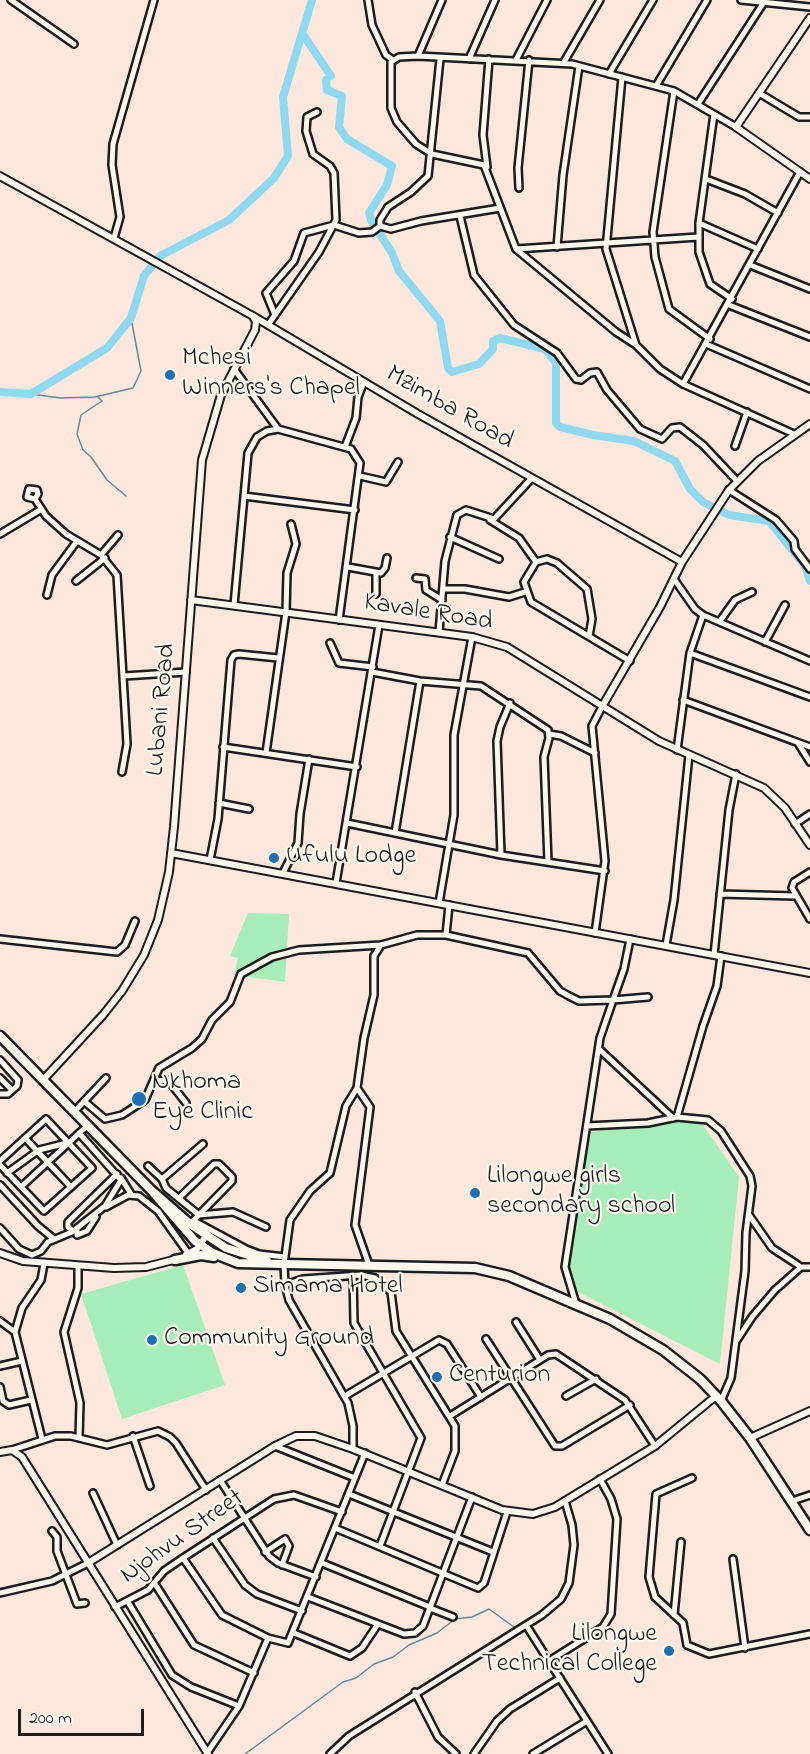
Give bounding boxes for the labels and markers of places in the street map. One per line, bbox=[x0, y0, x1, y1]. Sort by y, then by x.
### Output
place label: Mchesi Winners's Chapel bbox=[182, 344, 360, 406]
marker: Mchesi Winners's Chapel bbox=[163, 368, 177, 382]
place label: Ufulu Lodge bbox=[286, 842, 416, 874]
marker: Ufulu Lodge bbox=[267, 851, 281, 865]
place label: Nkhoma Eye Clinic bbox=[152, 1068, 253, 1130]
marker: Nkhoma Eye Clinic bbox=[130, 1090, 148, 1108]
place label: Lilongwe girls secondary school bbox=[487, 1162, 675, 1224]
marker: Lilongwe girls secondary school bbox=[468, 1186, 482, 1200]
place label: Simama Hotel bbox=[253, 1272, 403, 1304]
marker: Simama Hotel bbox=[234, 1281, 248, 1295]
place label: Community Ground bbox=[164, 1324, 374, 1356]
marker: Community Ground bbox=[145, 1333, 159, 1347]
place label: Centurion bbox=[449, 1361, 550, 1393]
marker: Centurion bbox=[430, 1370, 444, 1384]
place label: Lilongwe Technical College bbox=[482, 1620, 657, 1682]
marker: Lilongwe Technical College bbox=[662, 1644, 676, 1658]

